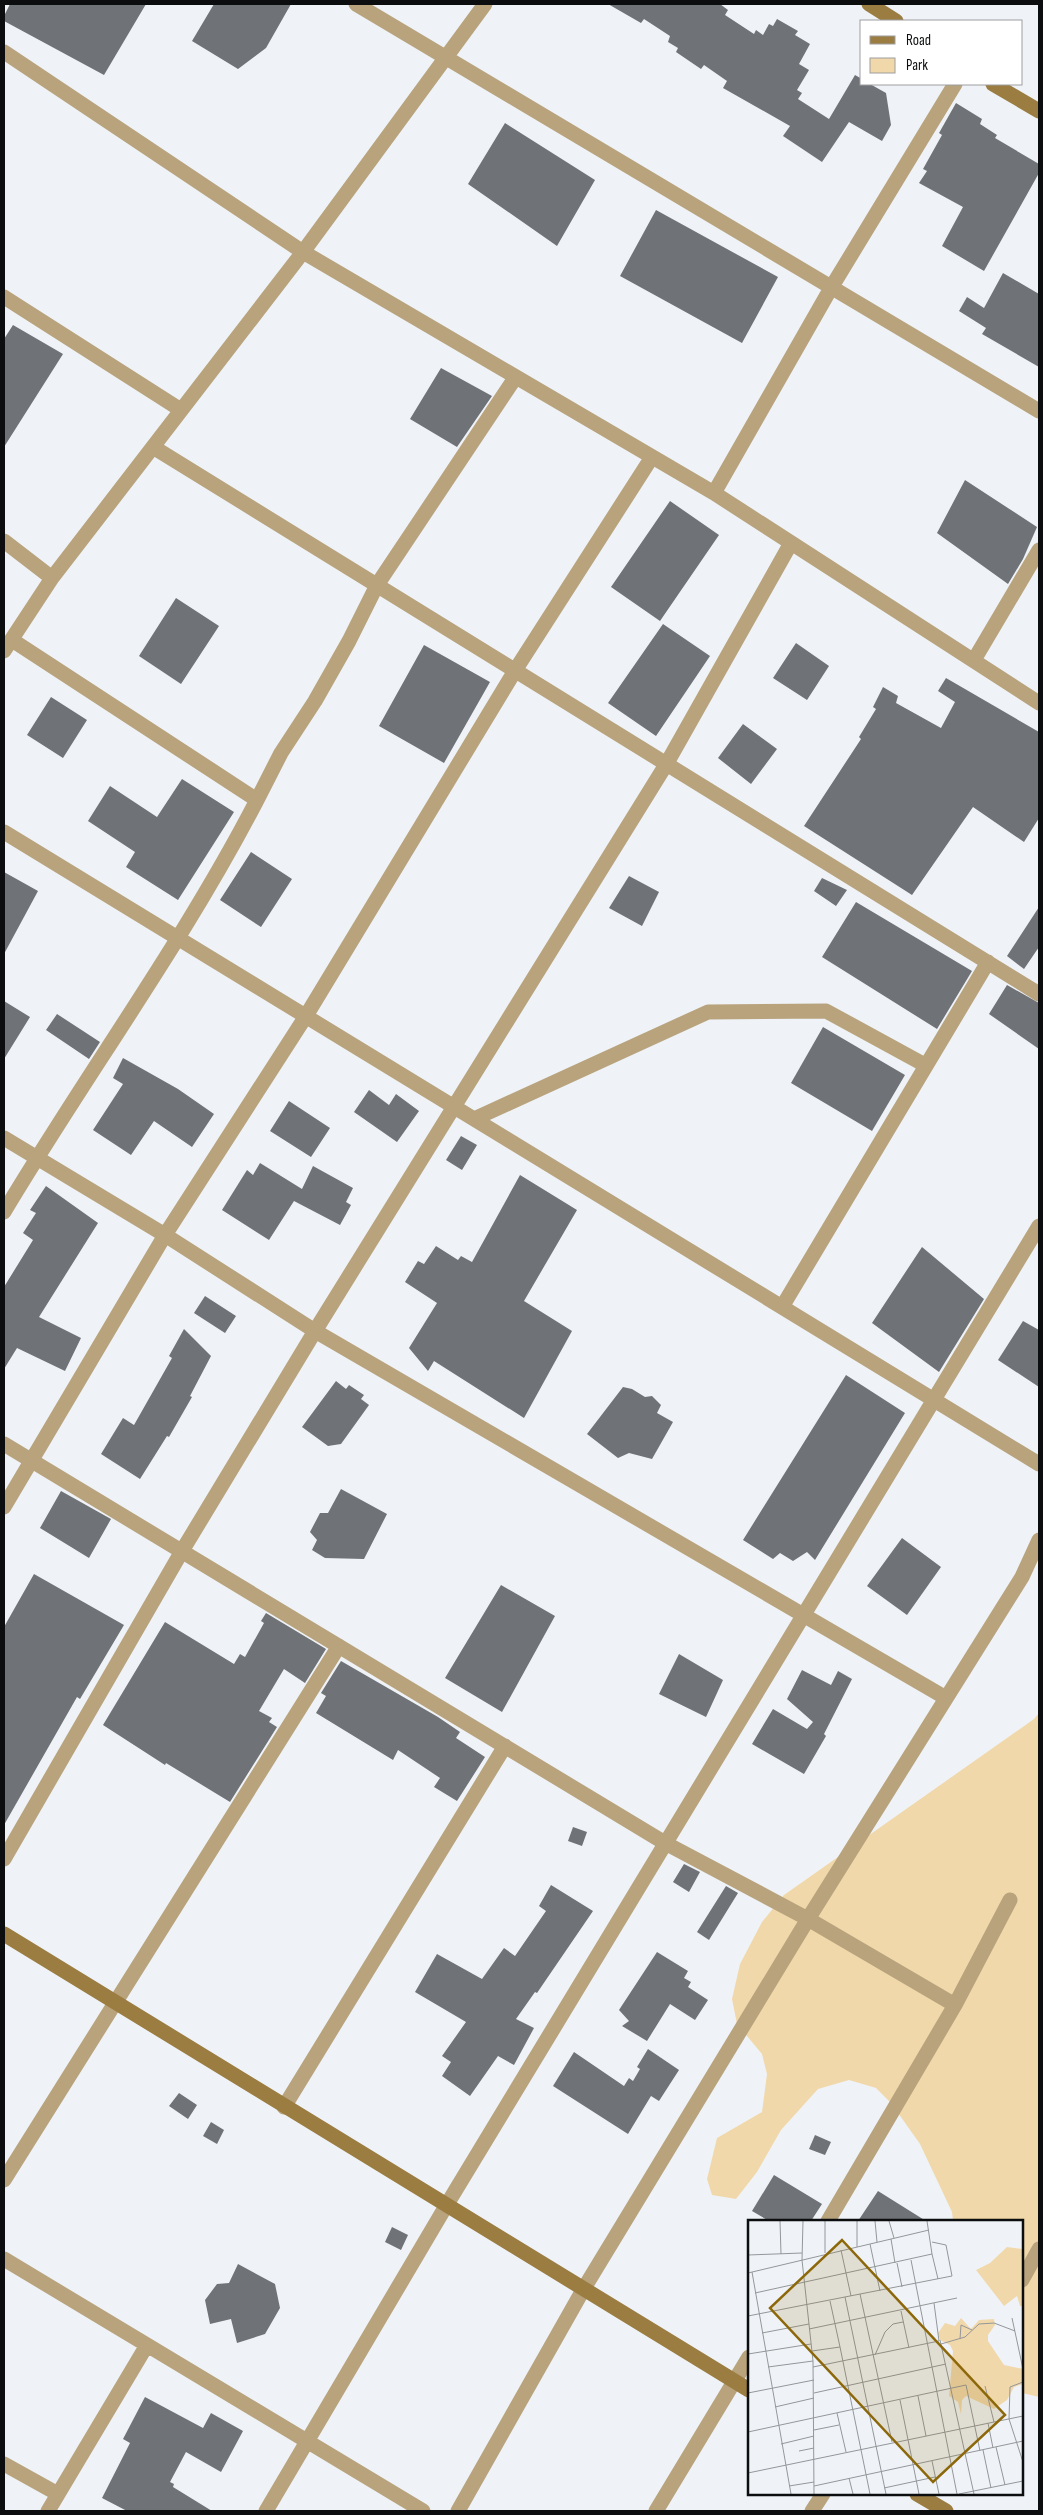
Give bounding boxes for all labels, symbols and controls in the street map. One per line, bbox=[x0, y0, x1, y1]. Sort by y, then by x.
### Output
legend bbox=[860, 20, 1023, 85]
text: Road bbox=[906, 31, 931, 50]
text: Park bbox=[906, 56, 928, 75]
inset map bbox=[748, 2220, 1023, 2495]

